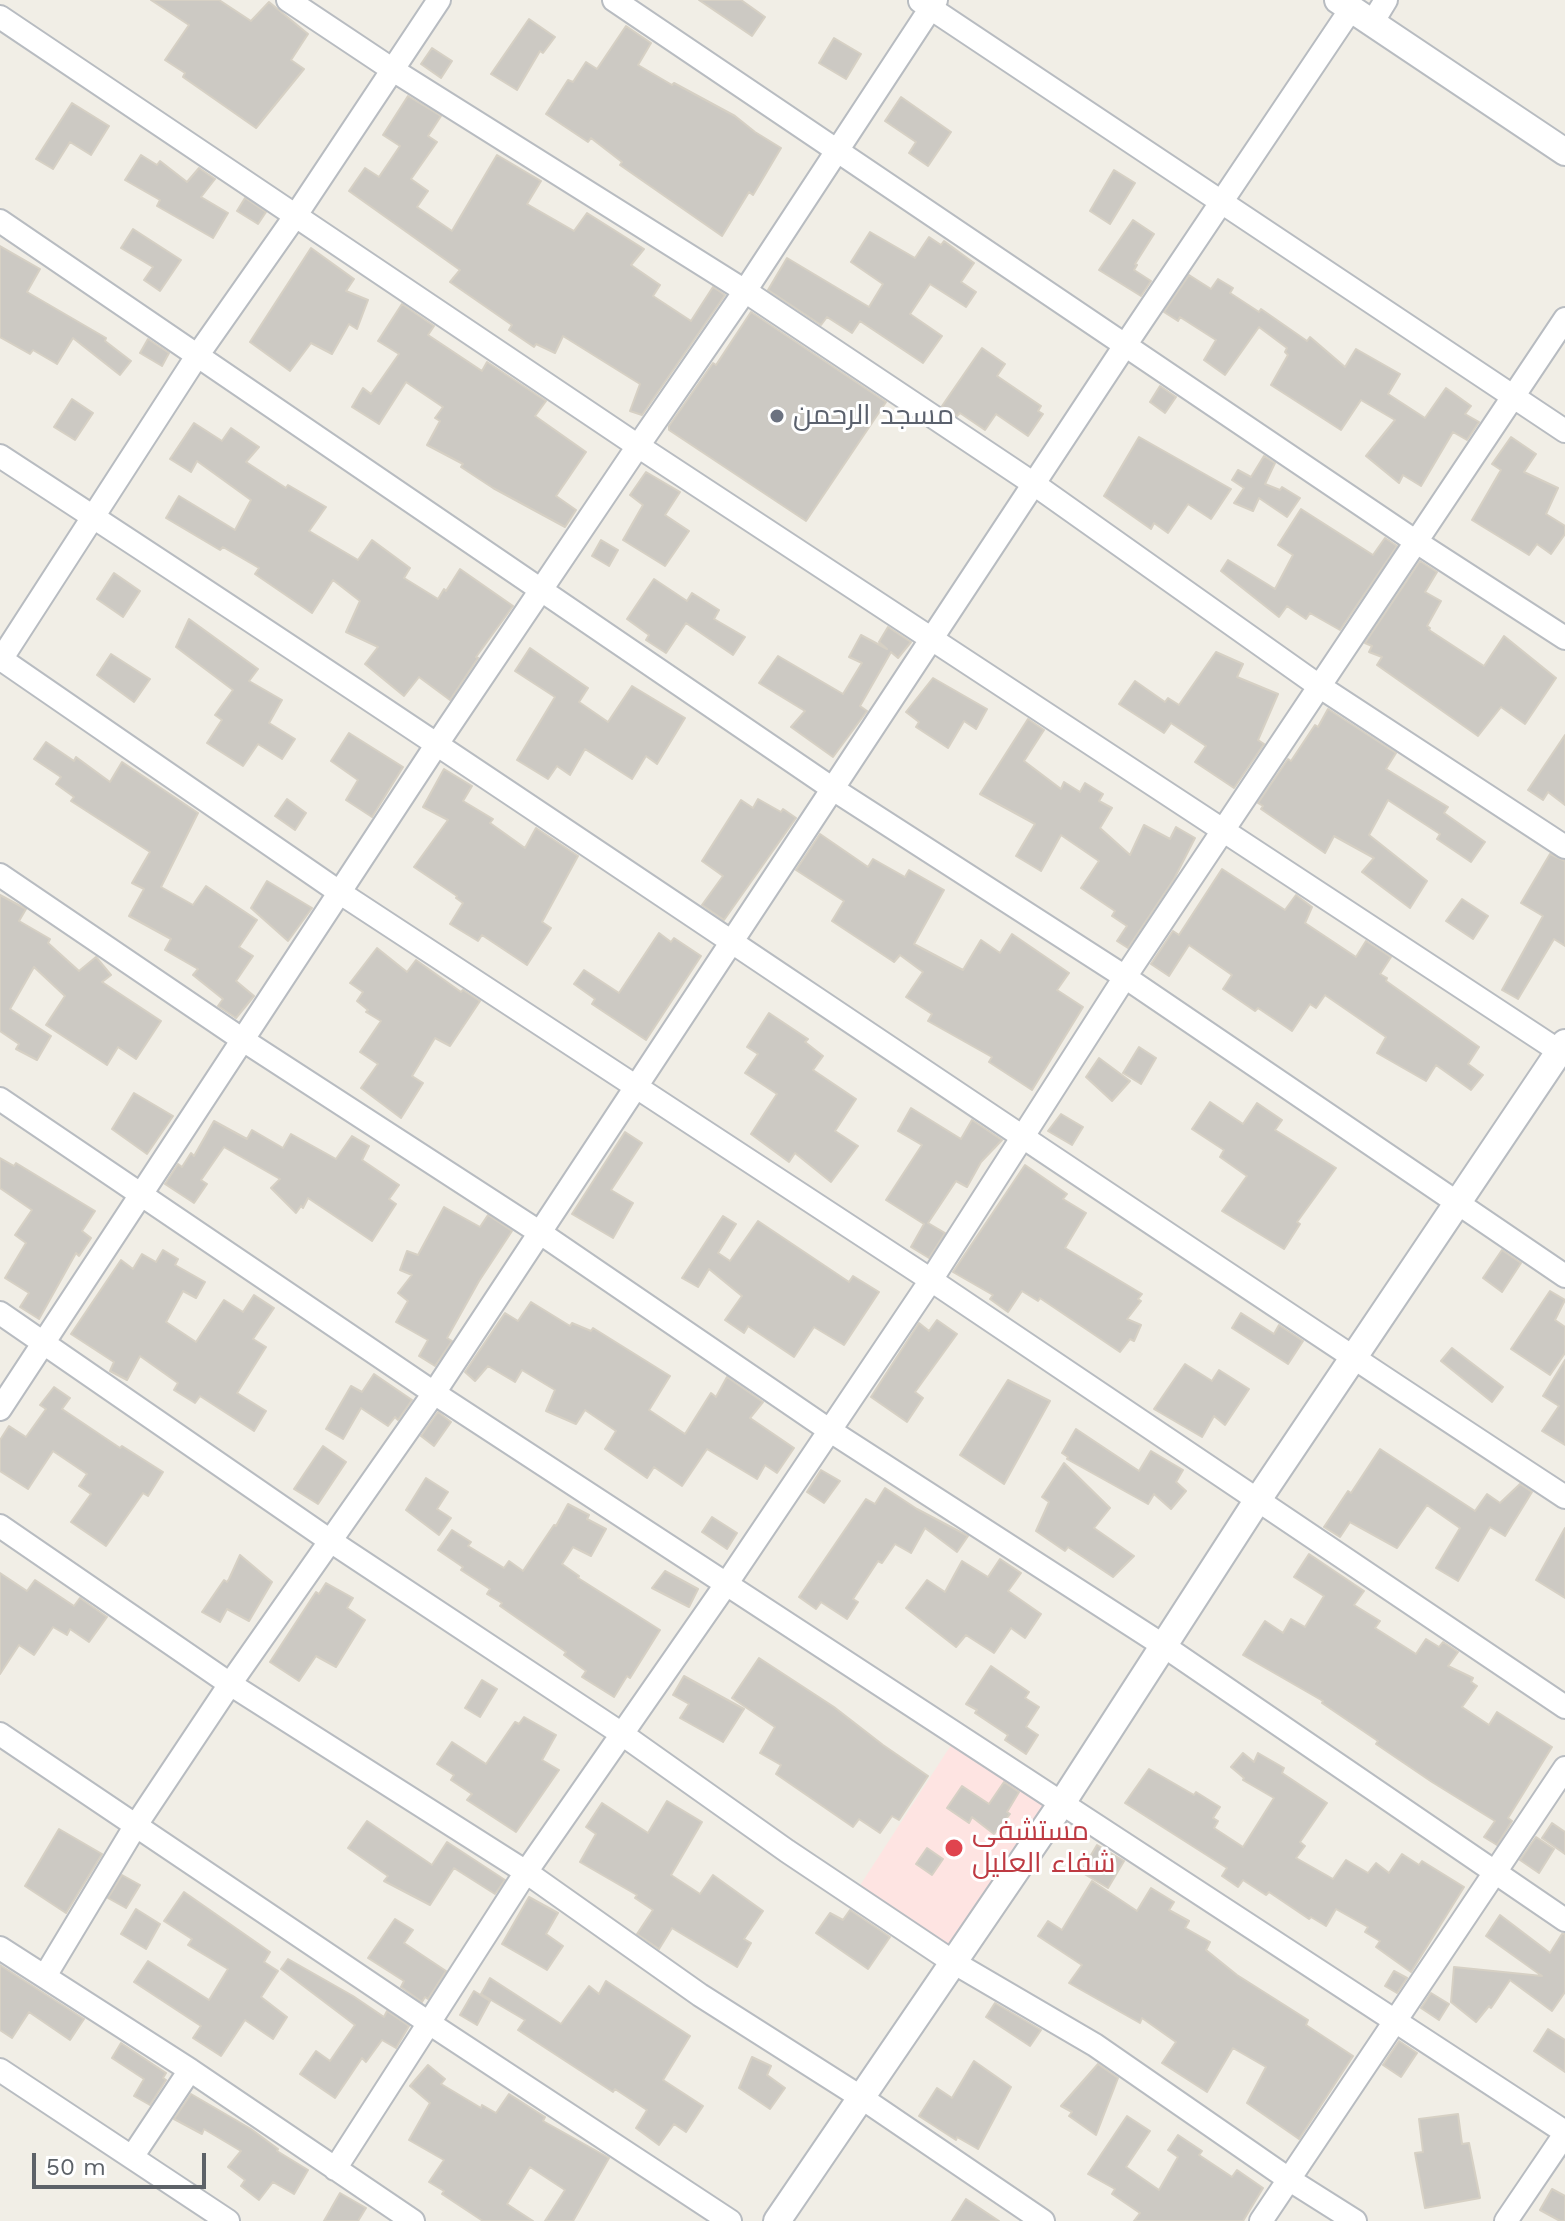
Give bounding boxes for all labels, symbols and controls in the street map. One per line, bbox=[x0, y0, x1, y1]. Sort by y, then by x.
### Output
place label: مسجد الرحمن bbox=[793, 399, 954, 433]
marker: مسجد الرحمن bbox=[768, 407, 786, 425]
place label: مستشفى شفاء العليل bbox=[972, 1815, 1116, 1881]
marker: مستشفى شفاء العليل bbox=[943, 1837, 965, 1859]
scale bar bbox=[36, 2137, 210, 2187]
text: 50 m bbox=[46, 2153, 106, 2181]

